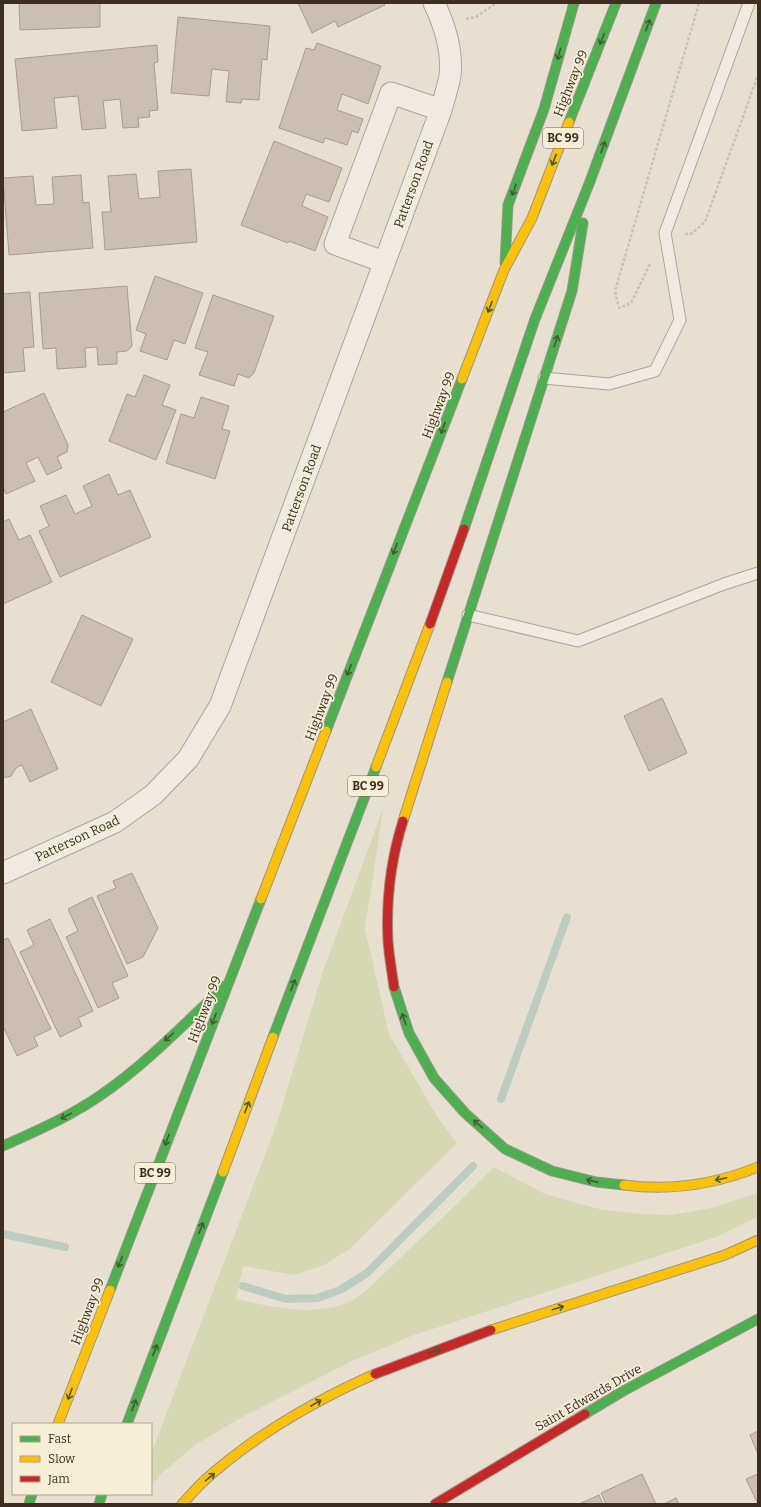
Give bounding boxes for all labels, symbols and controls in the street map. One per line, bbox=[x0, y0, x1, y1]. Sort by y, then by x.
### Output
one-way arrow bbox=[644, 20, 652, 32]
one-way arrow bbox=[598, 33, 605, 45]
one-way arrow bbox=[555, 47, 563, 60]
street label: Highway 99 bbox=[550, 48, 591, 119]
road number: BC 99 bbox=[543, 128, 583, 148]
street label: Patterson Road bbox=[391, 138, 436, 230]
one-way arrow bbox=[599, 142, 607, 154]
one-way arrow bbox=[549, 154, 557, 166]
one-way arrow bbox=[509, 184, 517, 196]
one-way arrow bbox=[486, 300, 493, 312]
one-way arrow bbox=[553, 335, 560, 348]
street label: Highway 99 bbox=[419, 370, 458, 441]
one-way arrow bbox=[438, 421, 446, 433]
street label: Patterson Road bbox=[279, 442, 324, 534]
one-way arrow bbox=[391, 542, 399, 554]
one-way arrow bbox=[344, 664, 352, 676]
street label: Highway 99 bbox=[302, 672, 341, 743]
road number: BC 99 bbox=[348, 776, 388, 796]
street label: Patterson Road bbox=[33, 812, 122, 865]
street label: Highway 99 bbox=[185, 974, 224, 1045]
one-way arrow bbox=[289, 980, 297, 992]
one-way arrow bbox=[210, 1013, 218, 1025]
one-way arrow bbox=[400, 1013, 408, 1025]
one-way arrow bbox=[163, 1033, 174, 1042]
one-way arrow bbox=[243, 1101, 251, 1113]
one-way arrow bbox=[60, 1113, 72, 1120]
one-way arrow bbox=[472, 1120, 483, 1129]
one-way arrow bbox=[163, 1134, 171, 1146]
road number: BC 99 bbox=[135, 1163, 175, 1183]
one-way arrow bbox=[715, 1175, 728, 1183]
one-way arrow bbox=[586, 1177, 599, 1185]
one-way arrow bbox=[197, 1223, 205, 1235]
one-way arrow bbox=[116, 1255, 124, 1267]
street label: Highway 99 bbox=[68, 1276, 107, 1347]
one-way arrow bbox=[551, 1304, 564, 1311]
one-way arrow bbox=[151, 1345, 159, 1357]
one-way arrow bbox=[429, 1346, 441, 1354]
street label: Saint Edwards Drive bbox=[532, 1361, 644, 1434]
one-way arrow bbox=[65, 1387, 73, 1399]
one-way arrow bbox=[131, 1399, 138, 1412]
one-way arrow bbox=[310, 1399, 322, 1406]
legend bbox=[12, 1423, 152, 1495]
text: Fast bbox=[48, 1432, 72, 1446]
text: Slow bbox=[48, 1452, 75, 1466]
text: Jam bbox=[47, 1472, 70, 1486]
one-way arrow bbox=[204, 1472, 215, 1481]

